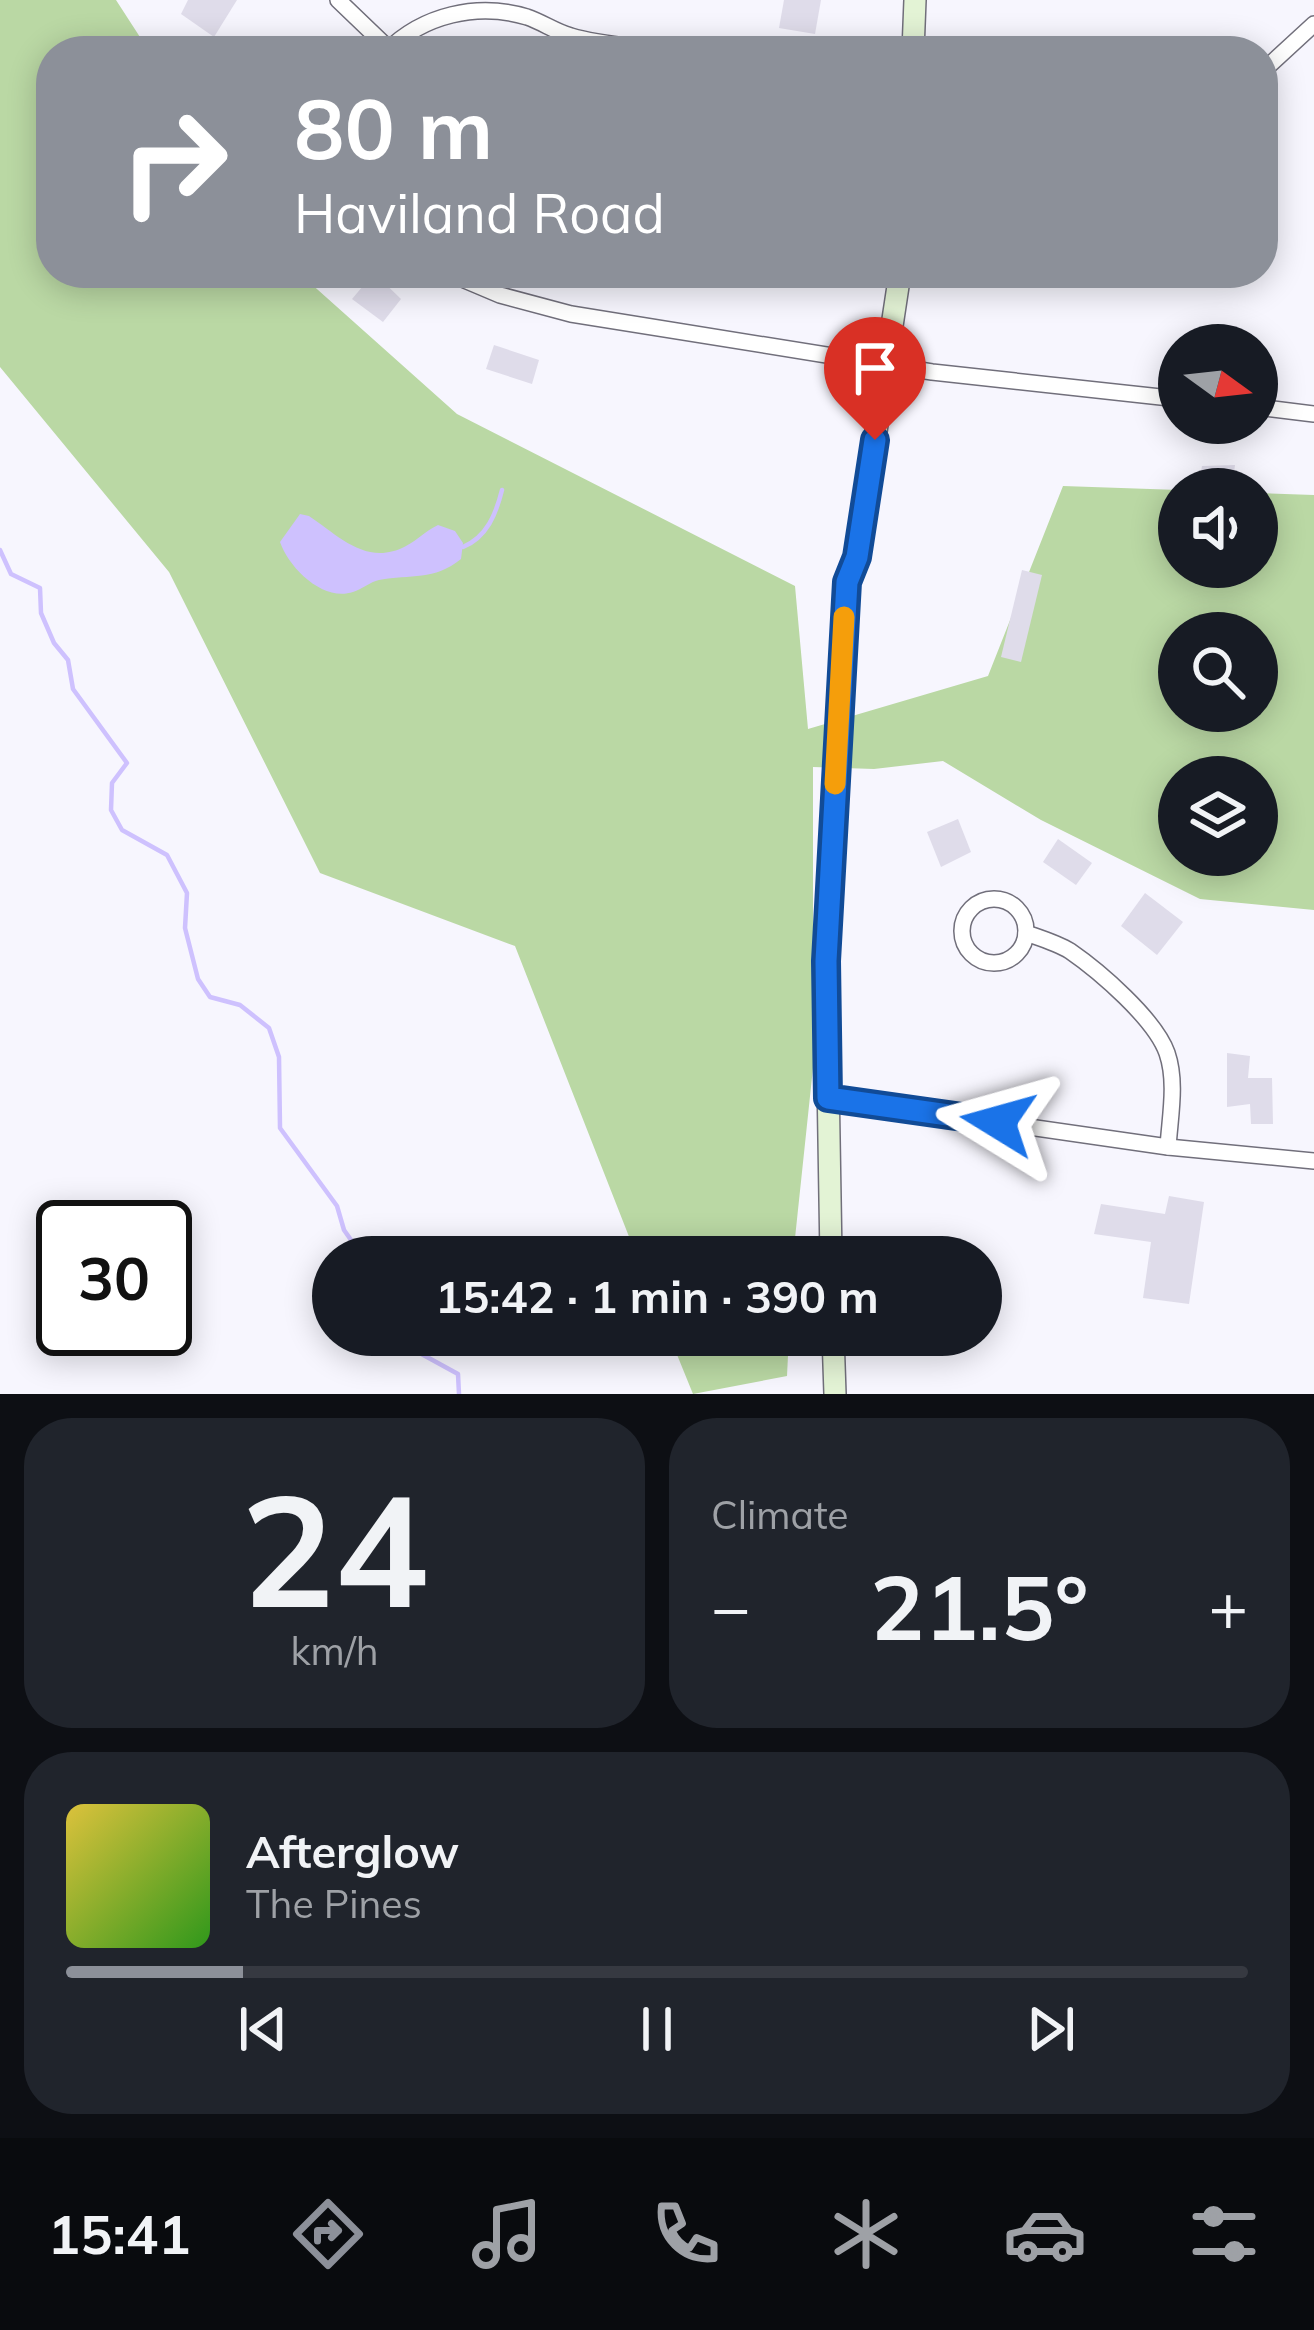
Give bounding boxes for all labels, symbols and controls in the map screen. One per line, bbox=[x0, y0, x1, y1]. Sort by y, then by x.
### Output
text: 80 m bbox=[294, 75, 493, 180]
icon: right bbox=[96, 84, 252, 240]
text: Haviland Road bbox=[294, 179, 665, 247]
pin bbox=[824, 317, 926, 440]
north arrow bbox=[1158, 324, 1278, 444]
map controls bbox=[1158, 324, 1278, 876]
icon: arrive bbox=[842, 335, 908, 401]
button: sound bbox=[1158, 468, 1278, 588]
button: search bbox=[1158, 612, 1278, 732]
button: layers bbox=[1158, 756, 1278, 876]
position arrow bbox=[935, 1059, 1061, 1185]
speed limit sign: 30 bbox=[36, 1200, 192, 1356]
text: 15:42 · 1 min · 390 m bbox=[435, 1268, 879, 1324]
text: 24 bbox=[241, 1450, 428, 1646]
text: Climate bbox=[711, 1490, 849, 1539]
text: 21.5° bbox=[870, 1550, 1089, 1663]
text: − bbox=[711, 1565, 751, 1648]
text: + bbox=[1208, 1565, 1248, 1648]
text: km/h bbox=[290, 1626, 379, 1675]
text: Afterglow bbox=[246, 1823, 459, 1879]
text: The Pines bbox=[246, 1879, 422, 1928]
icon: previous bbox=[230, 1996, 296, 2062]
icon: pause bbox=[624, 1996, 690, 2062]
icon: next bbox=[1018, 1996, 1084, 2062]
icon: directions bbox=[286, 2192, 370, 2276]
icon: music bbox=[465, 2192, 549, 2276]
icon: phone bbox=[644, 2192, 728, 2276]
icon: climate bbox=[824, 2192, 908, 2276]
icon: car bbox=[1003, 2192, 1087, 2276]
icon: filters bbox=[1182, 2192, 1266, 2276]
text: 15:41 bbox=[48, 2200, 191, 2268]

